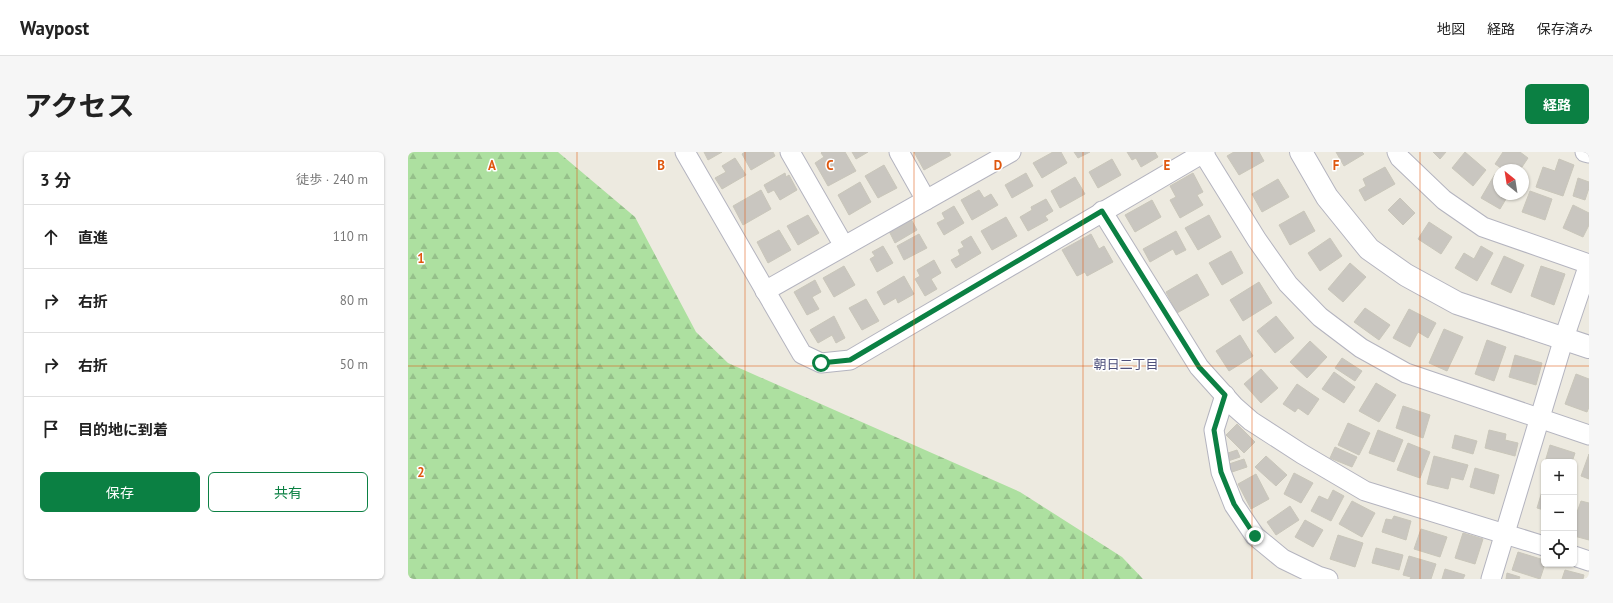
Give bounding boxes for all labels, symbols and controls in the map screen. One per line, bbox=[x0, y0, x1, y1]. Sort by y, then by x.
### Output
text: Waypost bbox=[20, 16, 89, 40]
text: 地図 bbox=[1437, 20, 1465, 38]
text: 経路 bbox=[1487, 20, 1515, 38]
text: 保存済み bbox=[1537, 20, 1593, 38]
button: 経路 bbox=[1525, 84, 1589, 124]
text: アクセス bbox=[24, 87, 135, 124]
text: A bbox=[488, 157, 496, 174]
text: B bbox=[657, 157, 665, 174]
text: C bbox=[826, 157, 834, 174]
text: D bbox=[994, 157, 1002, 174]
text: E bbox=[1164, 157, 1171, 174]
text: F bbox=[1333, 157, 1340, 174]
north arrow bbox=[1493, 164, 1529, 200]
text: 3 分 bbox=[40, 169, 71, 191]
text: 徒歩 · 240 m bbox=[296, 171, 368, 188]
icon: ahead bbox=[40, 226, 62, 248]
text: 直進 bbox=[78, 228, 108, 247]
text: 110 m bbox=[333, 228, 368, 245]
text: 1 bbox=[417, 250, 425, 267]
icon: right bbox=[40, 290, 62, 312]
text: 右折 bbox=[78, 292, 108, 311]
text: 80 m bbox=[340, 292, 368, 309]
icon: right bbox=[40, 354, 62, 376]
route start bbox=[812, 354, 830, 372]
text: 右折 bbox=[78, 356, 108, 375]
text: 50 m bbox=[340, 356, 368, 373]
district label: 朝日二丁目 bbox=[1093, 356, 1159, 373]
icon: arrive bbox=[40, 418, 62, 440]
text: 目的地に到着 bbox=[78, 420, 168, 439]
map controls bbox=[1541, 459, 1577, 567]
button: + bbox=[1541, 459, 1577, 495]
text: 2 bbox=[417, 464, 425, 481]
button: 保存 bbox=[40, 472, 200, 512]
button: 共有 bbox=[208, 472, 368, 512]
button: − bbox=[1541, 495, 1577, 531]
route end bbox=[1246, 527, 1264, 545]
button: locate bbox=[1541, 531, 1577, 567]

